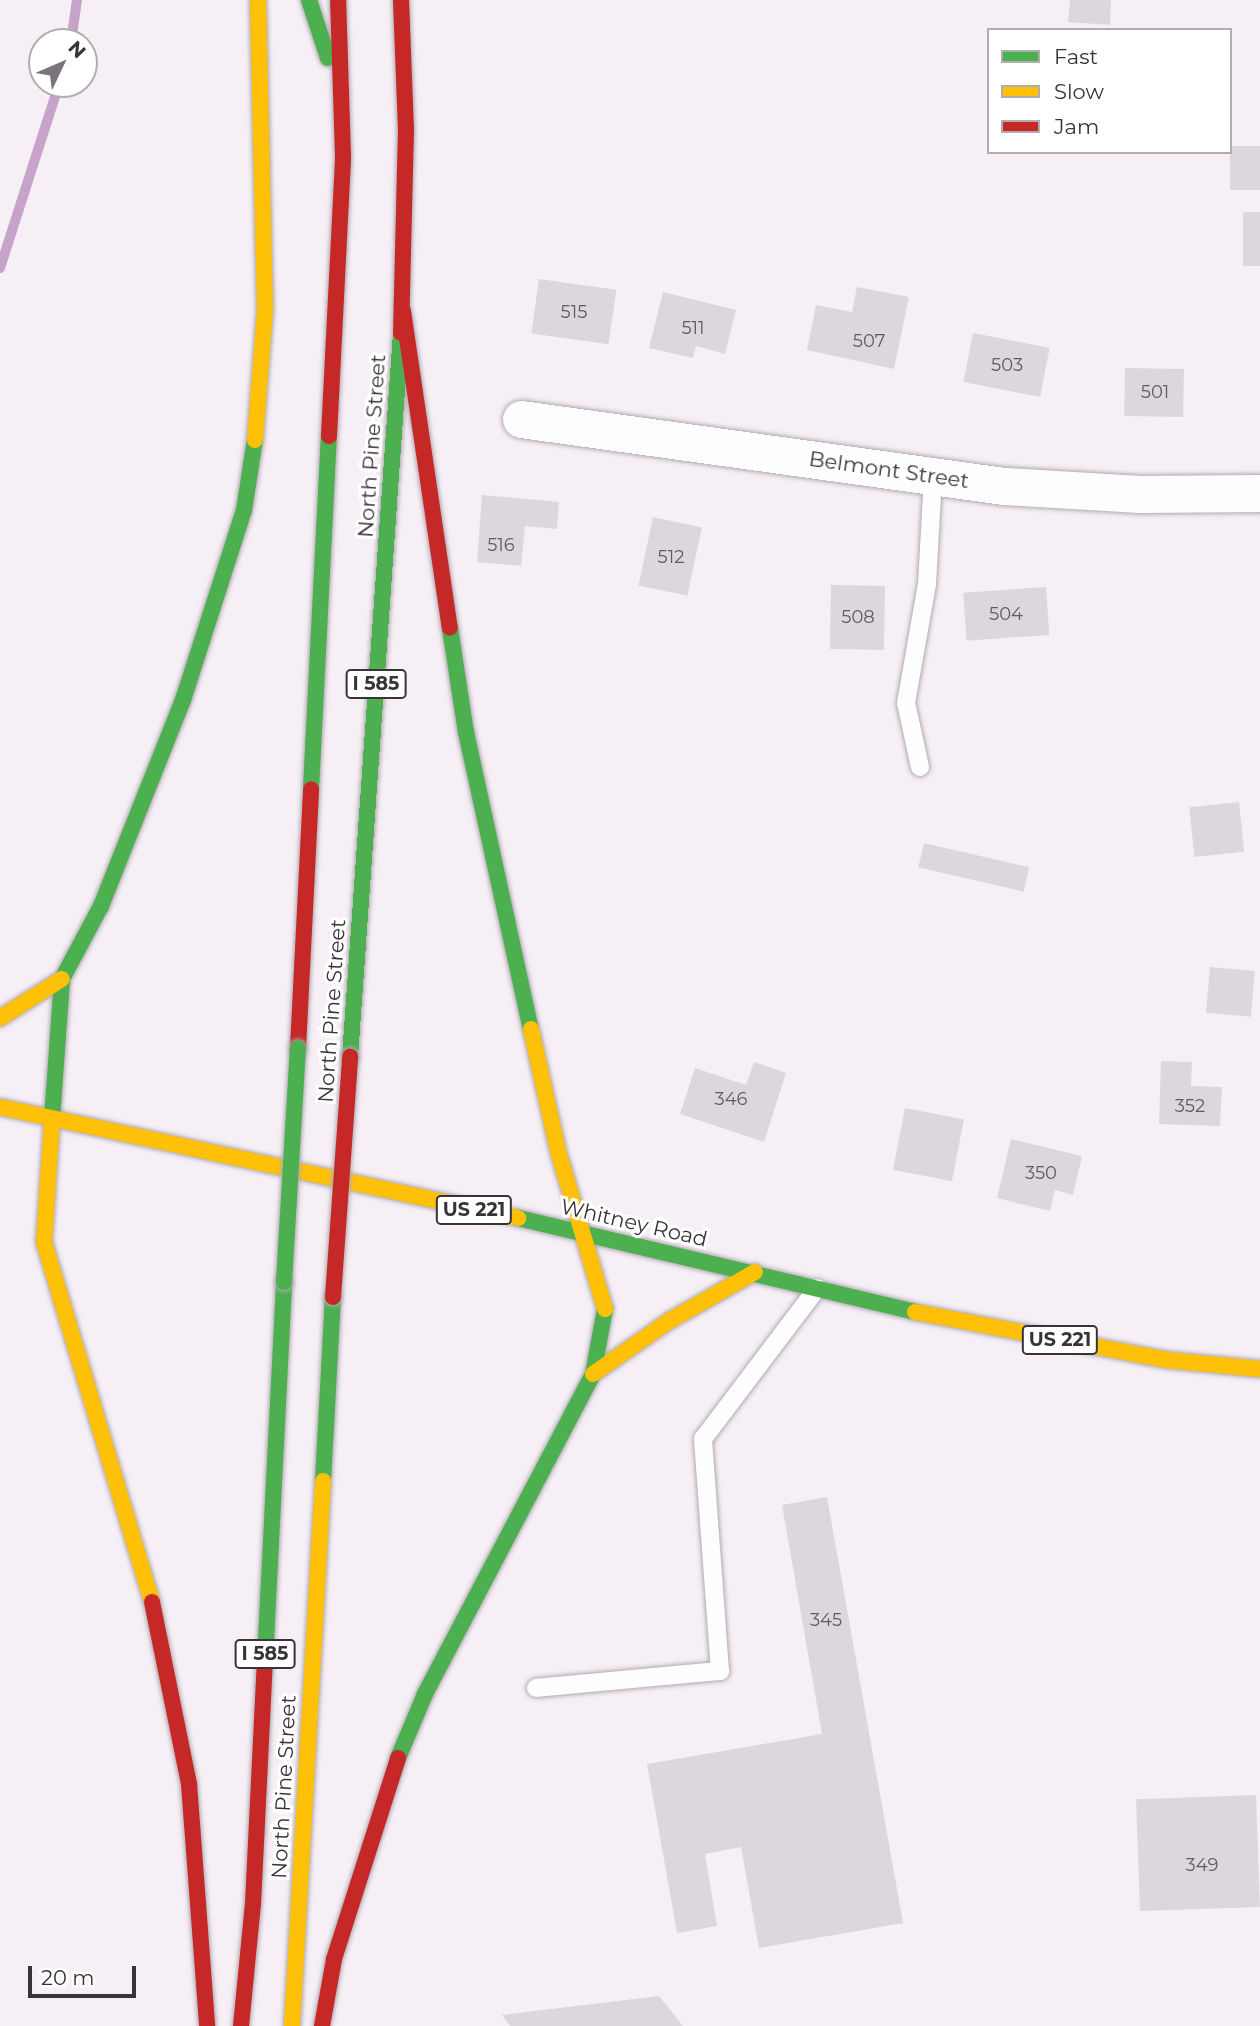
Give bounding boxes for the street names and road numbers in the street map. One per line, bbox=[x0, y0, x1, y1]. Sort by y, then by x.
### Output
street label: North Pine Street bbox=[353, 353, 391, 539]
street label: Belmont Street bbox=[807, 446, 971, 494]
road number: I 585 bbox=[344, 668, 408, 699]
street label: North Pine Street bbox=[313, 918, 351, 1104]
road number: US 221 bbox=[435, 1194, 512, 1226]
street label: Whitney Road bbox=[558, 1194, 710, 1252]
road number: US 221 bbox=[1021, 1324, 1098, 1356]
road number: I 585 bbox=[233, 1638, 296, 1670]
street label: North Pine Street bbox=[267, 1695, 301, 1879]

